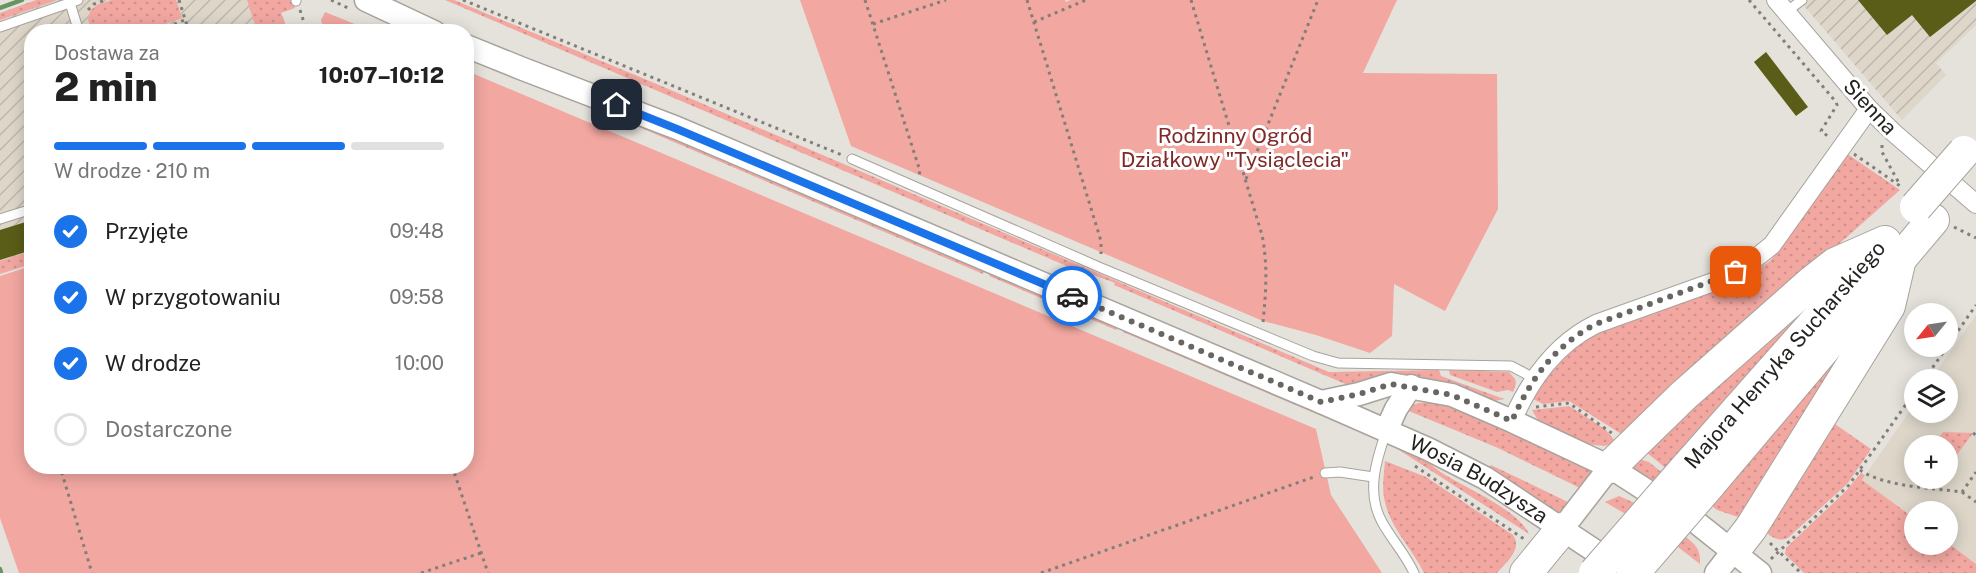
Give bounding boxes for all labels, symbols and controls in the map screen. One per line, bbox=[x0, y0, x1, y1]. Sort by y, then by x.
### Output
text: Dostawa za bbox=[54, 41, 160, 65]
text: 10:07–10:12 bbox=[319, 62, 444, 88]
text: 2 min bbox=[54, 64, 158, 110]
street label: Sienna bbox=[1838, 74, 1902, 140]
pin bbox=[591, 79, 642, 130]
icon: home bbox=[600, 88, 633, 121]
park label: Rodzinny Ogród Działkowy "Tysiąclecia" bbox=[1121, 123, 1349, 172]
text: W drodze · 210 m bbox=[54, 159, 210, 183]
icon: check bbox=[54, 215, 87, 248]
text: Przyjęte bbox=[105, 218, 188, 244]
text: 09:48 bbox=[390, 219, 444, 243]
street label: Majora Henryka Sucharskiego bbox=[1679, 236, 1890, 474]
pin bbox=[1710, 246, 1761, 297]
icon: bag bbox=[1719, 255, 1752, 288]
courier bbox=[1042, 266, 1102, 326]
icon: car bbox=[1056, 280, 1089, 313]
icon: check bbox=[54, 281, 87, 314]
text: W przygotowaniu bbox=[105, 284, 281, 310]
text: 09:58 bbox=[389, 285, 444, 309]
north arrow bbox=[1904, 303, 1958, 357]
map controls bbox=[1904, 303, 1958, 555]
icon: check bbox=[54, 347, 87, 380]
text: W drodze bbox=[105, 350, 201, 376]
text: 10:00 bbox=[395, 351, 444, 375]
button: layers bbox=[1904, 369, 1958, 423]
text: Dostarczone bbox=[105, 416, 232, 442]
street label: Wosia Budzysza bbox=[1406, 429, 1553, 528]
button: + bbox=[1904, 435, 1958, 489]
button: − bbox=[1904, 501, 1958, 555]

